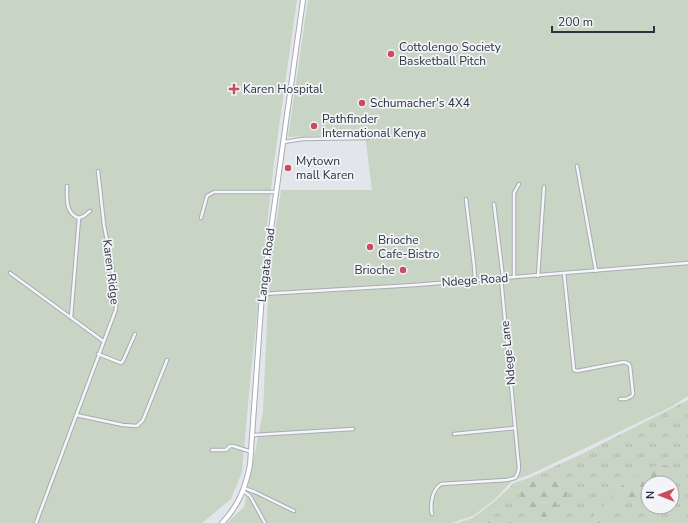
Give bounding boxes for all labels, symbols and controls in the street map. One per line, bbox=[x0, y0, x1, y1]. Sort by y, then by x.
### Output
scale bar bbox=[552, 8, 654, 34]
text: 200 m bbox=[558, 14, 593, 30]
place label: Cottolengo Society Basketball Pitch bbox=[399, 39, 502, 69]
marker: Cottolengo Society Basketball Pitch bbox=[386, 49, 396, 59]
place label: Karen Hospital bbox=[243, 81, 323, 97]
marker: Karen Hospital bbox=[228, 83, 240, 95]
place label: Schumacher's 4X4 bbox=[370, 95, 470, 111]
marker: Schumacher's 4X4 bbox=[357, 98, 367, 108]
place label: Pathfinder International Kenya bbox=[322, 111, 426, 141]
marker: Pathfinder International Kenya bbox=[309, 121, 319, 131]
place label: Mytown mall Karen bbox=[296, 153, 354, 183]
marker: Mytown mall Karen bbox=[283, 163, 293, 173]
street label: Langata Road bbox=[254, 227, 278, 303]
place label: Brioche Cafe-Bistro bbox=[378, 232, 440, 262]
street label: Karen Ridge bbox=[99, 238, 123, 306]
marker: Brioche Cafe-Bistro bbox=[365, 242, 375, 252]
place label: Brioche bbox=[354, 262, 395, 278]
marker: Brioche bbox=[398, 265, 408, 275]
street label: Ndege Road bbox=[441, 270, 509, 290]
street label: Ndege Lane bbox=[497, 320, 519, 386]
north arrow bbox=[640, 475, 680, 515]
text: N bbox=[643, 491, 658, 499]

